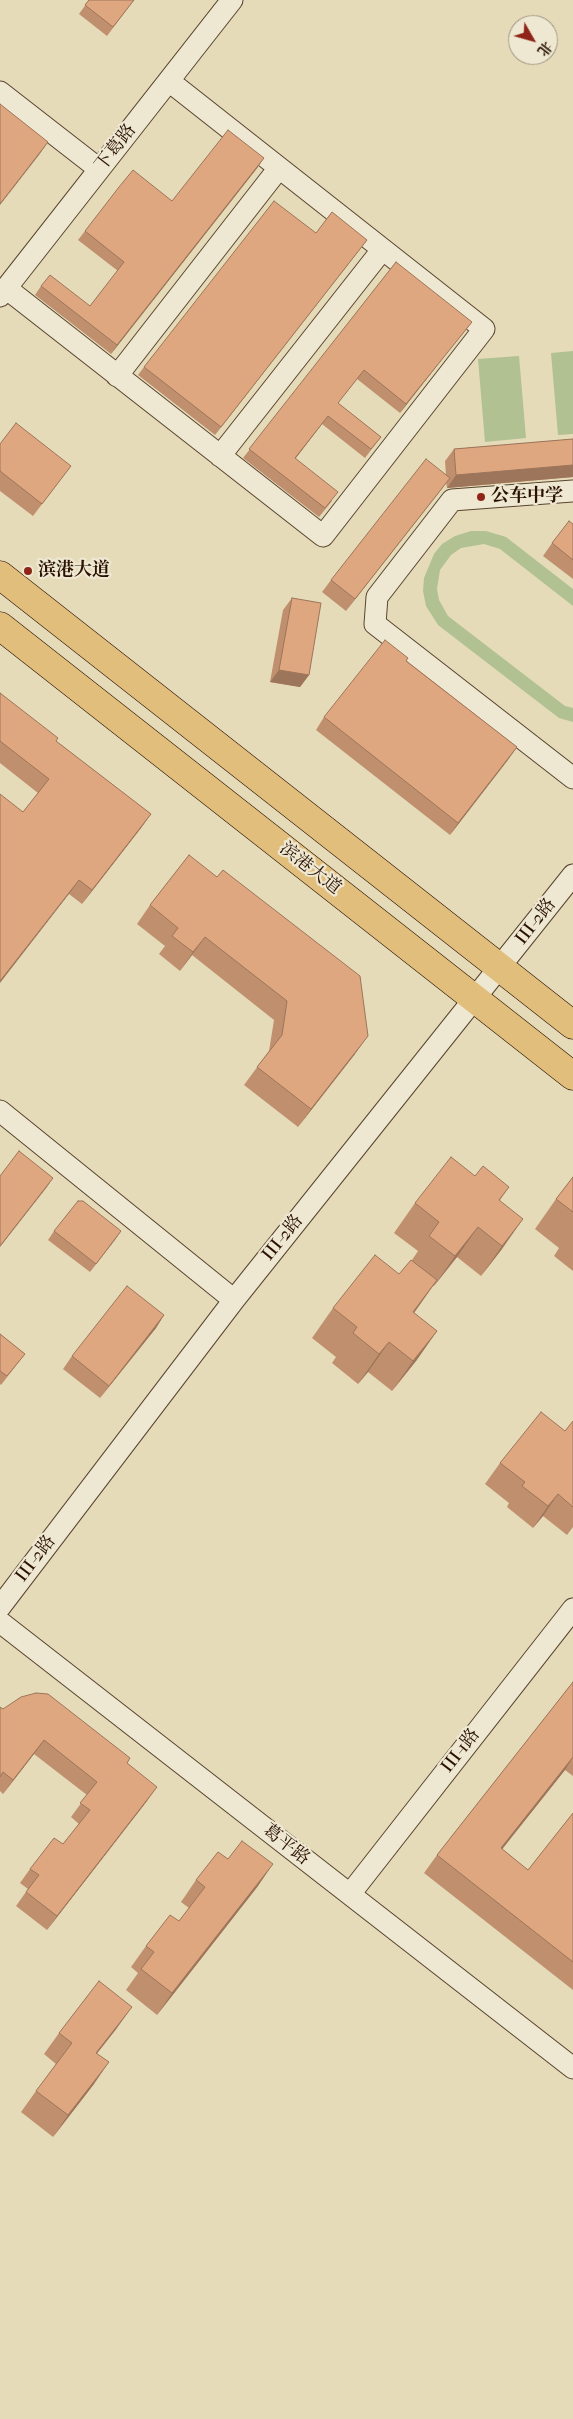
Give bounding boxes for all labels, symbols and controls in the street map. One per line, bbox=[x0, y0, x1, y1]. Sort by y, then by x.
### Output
north arrow bbox=[508, 15, 558, 65]
text: 北 bbox=[533, 38, 555, 60]
street label: 下葛路 bbox=[91, 120, 141, 176]
place label: 公车中学 bbox=[491, 486, 563, 508]
marker: 公车中学 bbox=[475, 491, 487, 503]
place label: 滨港大道 bbox=[38, 560, 110, 582]
marker: 滨港大道 bbox=[22, 565, 34, 577]
street label: 滨港大道 bbox=[275, 838, 345, 900]
street label: III-2路 bbox=[511, 894, 561, 950]
street label: III-2路 bbox=[258, 1211, 308, 1265]
street label: III-2路 bbox=[11, 1531, 61, 1587]
street label: III-1路 bbox=[437, 1725, 485, 1777]
street label: 葛平路 bbox=[258, 1820, 314, 1870]

